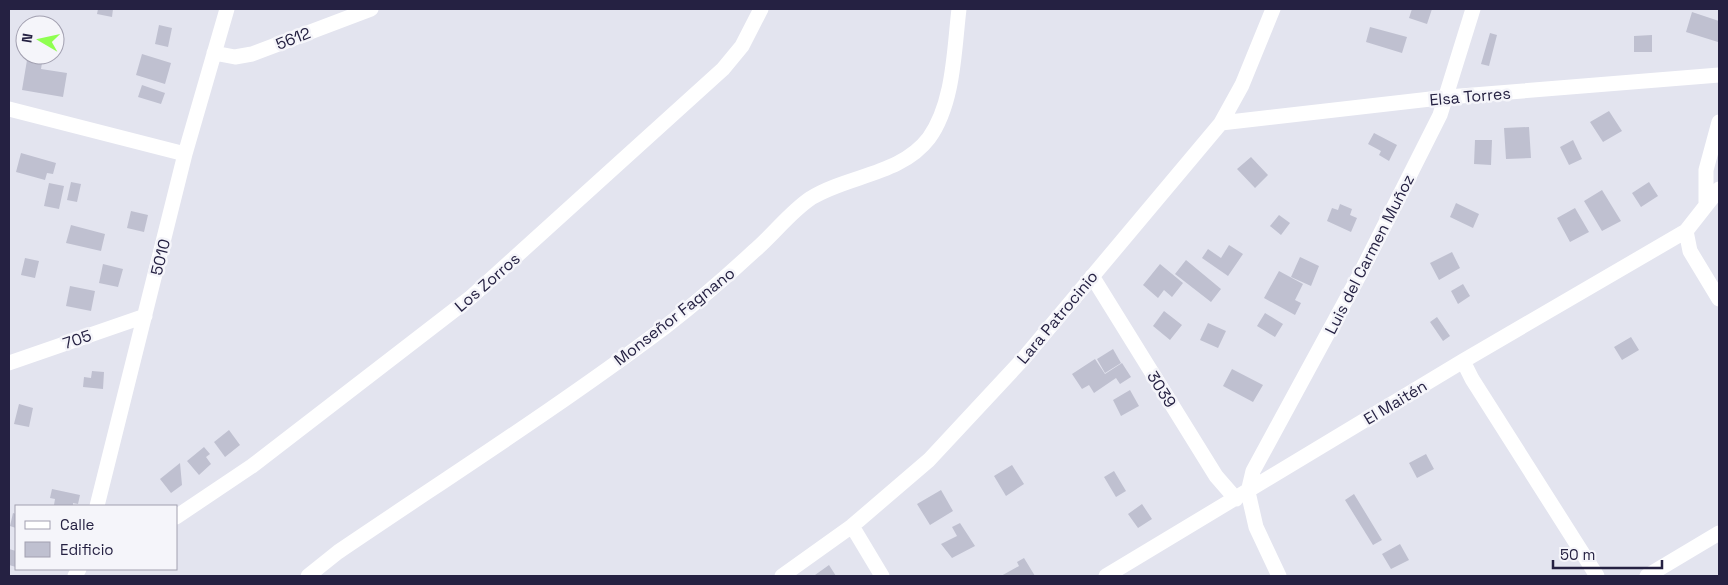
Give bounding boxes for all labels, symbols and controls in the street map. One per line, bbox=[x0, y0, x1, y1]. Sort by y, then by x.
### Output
north arrow bbox=[15, 15, 65, 65]
street label: 5612 bbox=[273, 22, 314, 55]
text: N bbox=[18, 32, 37, 44]
street label: Elsa Torres bbox=[1428, 82, 1512, 111]
street label: Luis del Carmen Muñoz bbox=[1320, 171, 1419, 338]
street label: 5010 bbox=[146, 237, 175, 278]
street label: Los Zorros bbox=[450, 248, 524, 317]
street label: Monseñor Fagnano bbox=[610, 263, 739, 370]
street label: Lara Patrocinio bbox=[1012, 266, 1102, 368]
street label: 705 bbox=[60, 325, 94, 354]
street label: 3039 bbox=[1142, 367, 1181, 412]
street label: El Maitén bbox=[1360, 375, 1431, 430]
legend bbox=[15, 505, 178, 570]
text: Calle bbox=[60, 515, 95, 534]
scale bar bbox=[1553, 538, 1662, 570]
text: Edificio bbox=[60, 540, 114, 559]
text: 50 m bbox=[1560, 545, 1595, 564]

